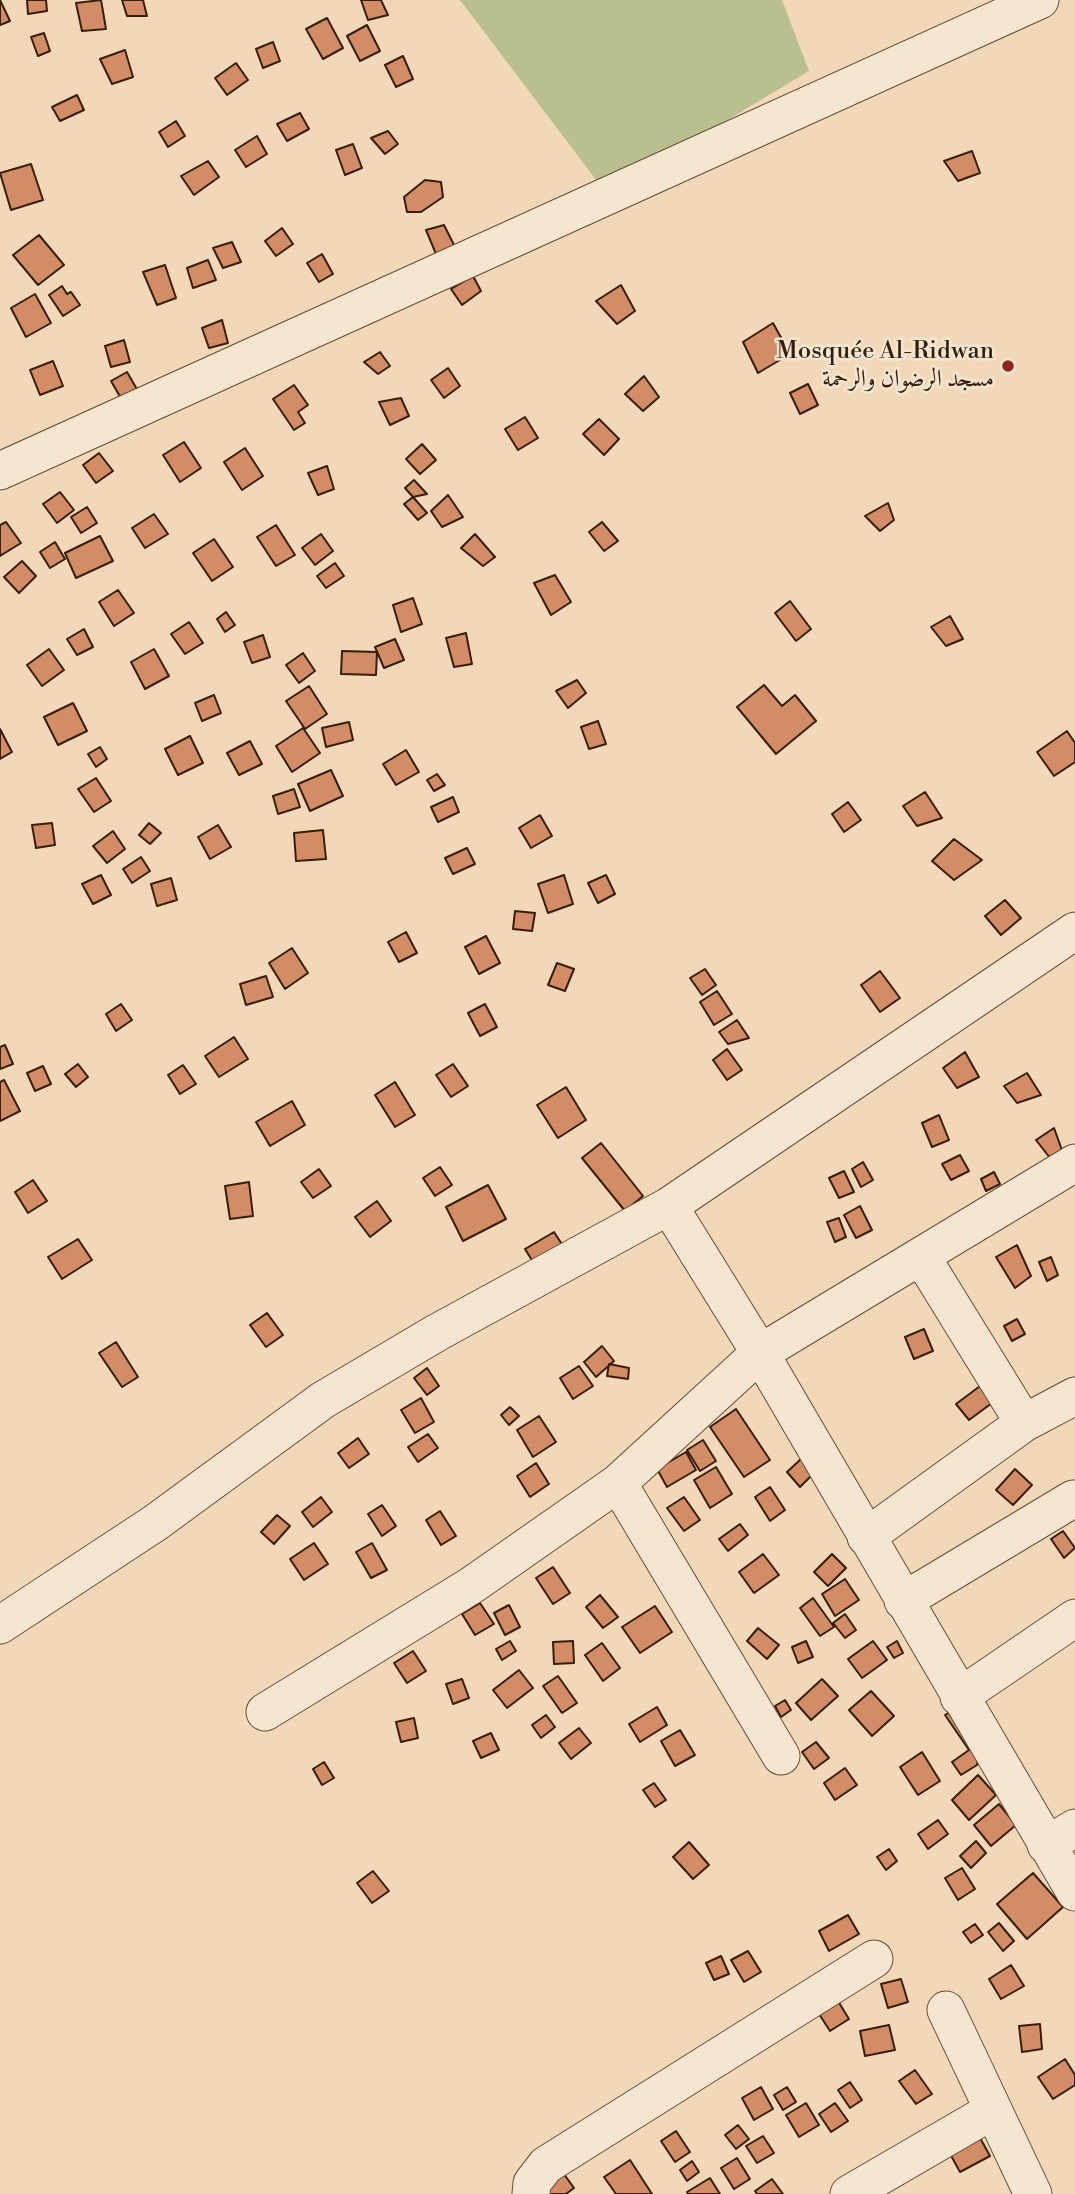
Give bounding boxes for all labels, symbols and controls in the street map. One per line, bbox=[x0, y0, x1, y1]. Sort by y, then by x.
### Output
place label: Mosquée Al-Ridwan مسجد الرضوان والرحمة bbox=[777, 338, 994, 394]
marker: Mosquée Al-Ridwan مسجد الرضوان والرحمة bbox=[1000, 358, 1016, 374]

